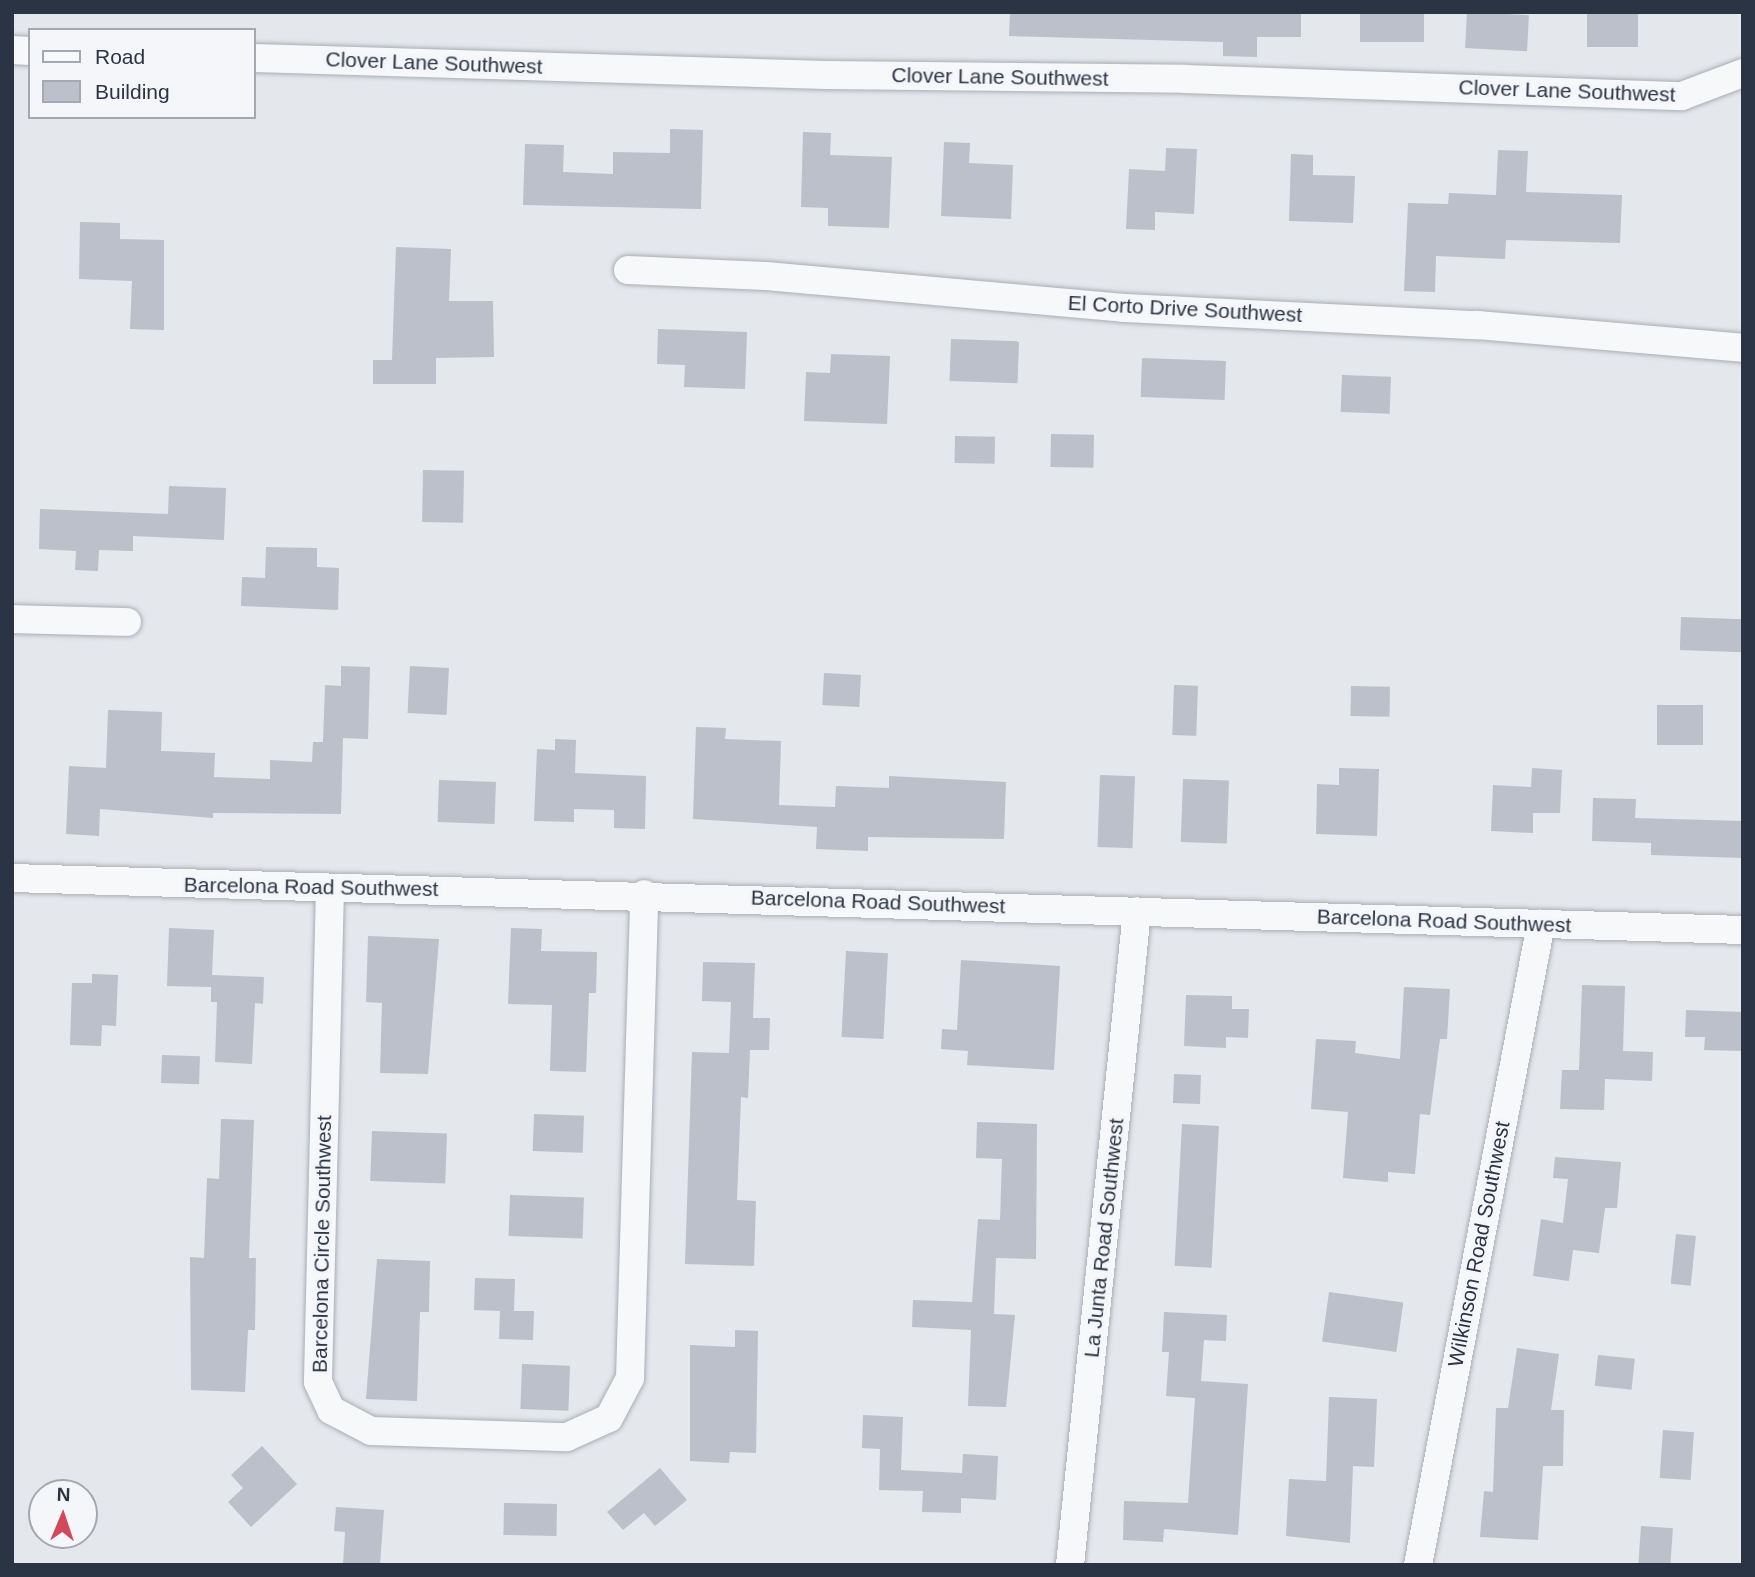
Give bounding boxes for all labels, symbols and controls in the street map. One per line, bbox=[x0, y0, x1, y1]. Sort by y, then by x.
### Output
legend bbox=[28, 28, 256, 119]
text: Road bbox=[95, 45, 145, 68]
street label: Clover Lane Southwest bbox=[325, 47, 543, 79]
street label: Clover Lane Southwest bbox=[891, 63, 1109, 91]
street label: Clover Lane Southwest bbox=[1458, 75, 1676, 107]
text: Building bbox=[95, 80, 170, 103]
street label: El Corto Drive Southwest bbox=[1067, 290, 1303, 328]
street label: Barcelona Road Southwest bbox=[184, 872, 438, 902]
street label: Barcelona Road Southwest bbox=[750, 885, 1006, 919]
street label: Barcelona Road Southwest bbox=[1316, 904, 1572, 938]
street label: Barcelona Circle Southwest bbox=[307, 1115, 337, 1373]
street label: La Junta Road Southwest bbox=[1079, 1117, 1129, 1359]
street label: Wilkinson Road Southwest bbox=[1443, 1119, 1515, 1369]
north arrow bbox=[28, 1479, 98, 1549]
text: N bbox=[56, 1484, 71, 1505]

